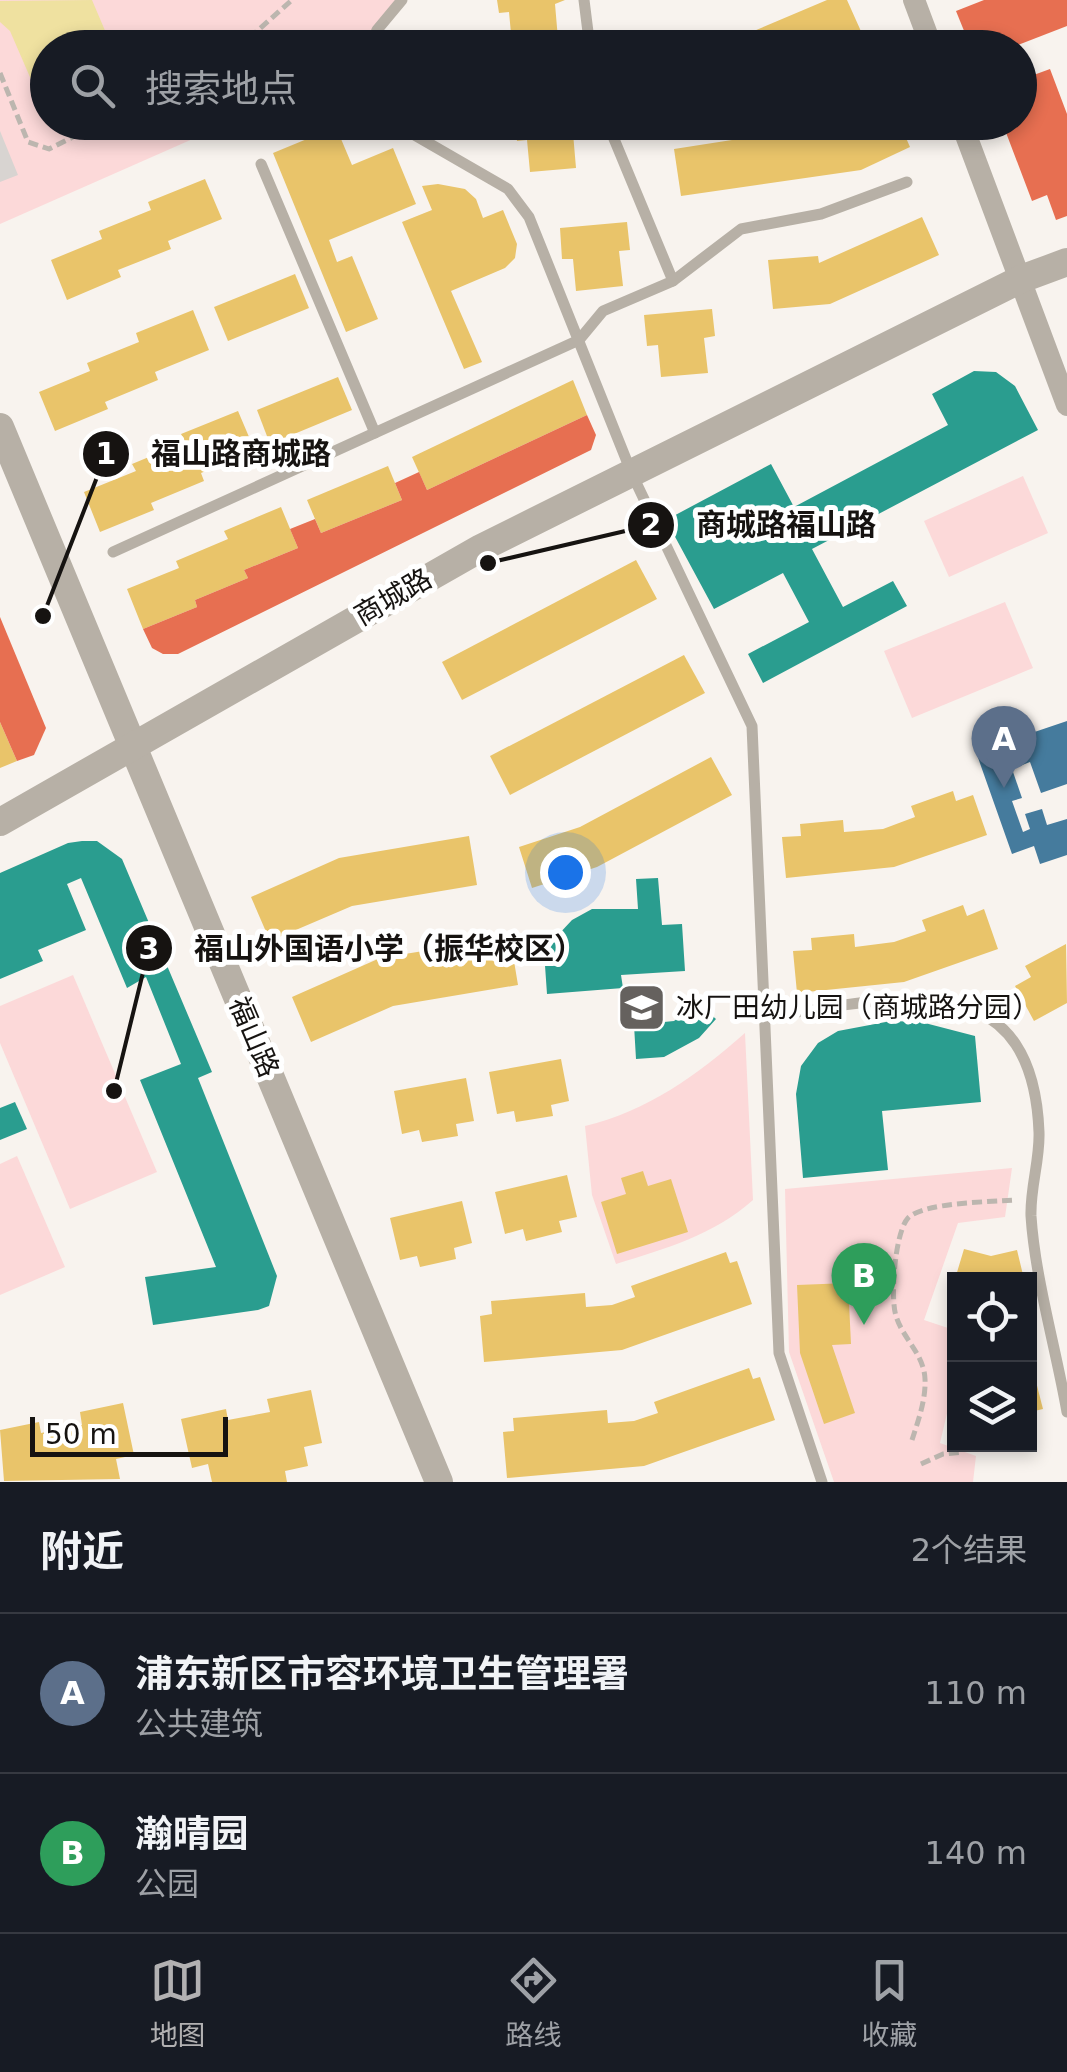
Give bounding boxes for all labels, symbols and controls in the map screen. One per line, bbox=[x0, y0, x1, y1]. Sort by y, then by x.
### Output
search box bbox=[30, 30, 1037, 140]
icon: search bbox=[65, 58, 120, 113]
text: 搜索地点 bbox=[145, 67, 297, 111]
callout: 福山路商城路 bbox=[81, 424, 351, 484]
text: 1 bbox=[96, 436, 116, 471]
text: 福山路商城路 bbox=[151, 436, 331, 471]
callout: 商城路福山路 bbox=[626, 495, 896, 555]
text: 2 bbox=[641, 507, 661, 542]
text: 商城路福山路 bbox=[696, 507, 876, 542]
street label: 商城路 bbox=[348, 562, 438, 632]
pin: A bbox=[972, 706, 1036, 788]
your location bbox=[540, 847, 591, 898]
callout: 福山外国语小学（振华校区） bbox=[124, 918, 604, 978]
text: 3 bbox=[139, 931, 159, 966]
text: 福山外国语小学（振华校区） bbox=[194, 931, 584, 966]
school or university icon: 冰厂田幼儿园（商城路分园） bbox=[615, 981, 667, 1033]
place label: 冰厂田幼儿园（商城路分园） bbox=[676, 991, 1040, 1024]
street label: 福山路 bbox=[222, 992, 286, 1082]
pin: B bbox=[832, 1242, 896, 1325]
map controls bbox=[947, 1272, 1037, 1452]
button: locate bbox=[947, 1272, 1037, 1362]
button: layers bbox=[947, 1362, 1037, 1452]
scale bar bbox=[30, 1412, 228, 1456]
text: 50 m bbox=[45, 1418, 117, 1451]
text: 附近 bbox=[40, 1527, 124, 1576]
text: 2个结果 bbox=[911, 1531, 1027, 1569]
text: 浦东新区市容环境卫生管理署 bbox=[135, 1652, 629, 1696]
text: A bbox=[60, 1674, 85, 1712]
text: 110 m bbox=[925, 1674, 1027, 1712]
text: 公共建筑 bbox=[135, 1705, 263, 1743]
text: 瀚晴园 bbox=[135, 1812, 249, 1856]
text: B bbox=[60, 1834, 85, 1872]
text: 140 m bbox=[925, 1834, 1027, 1872]
text: 公园 bbox=[135, 1865, 199, 1903]
tab: 地图 bbox=[150, 1953, 206, 2053]
tab: 路线 bbox=[505, 1953, 561, 2053]
tab: 收藏 bbox=[861, 1953, 917, 2053]

